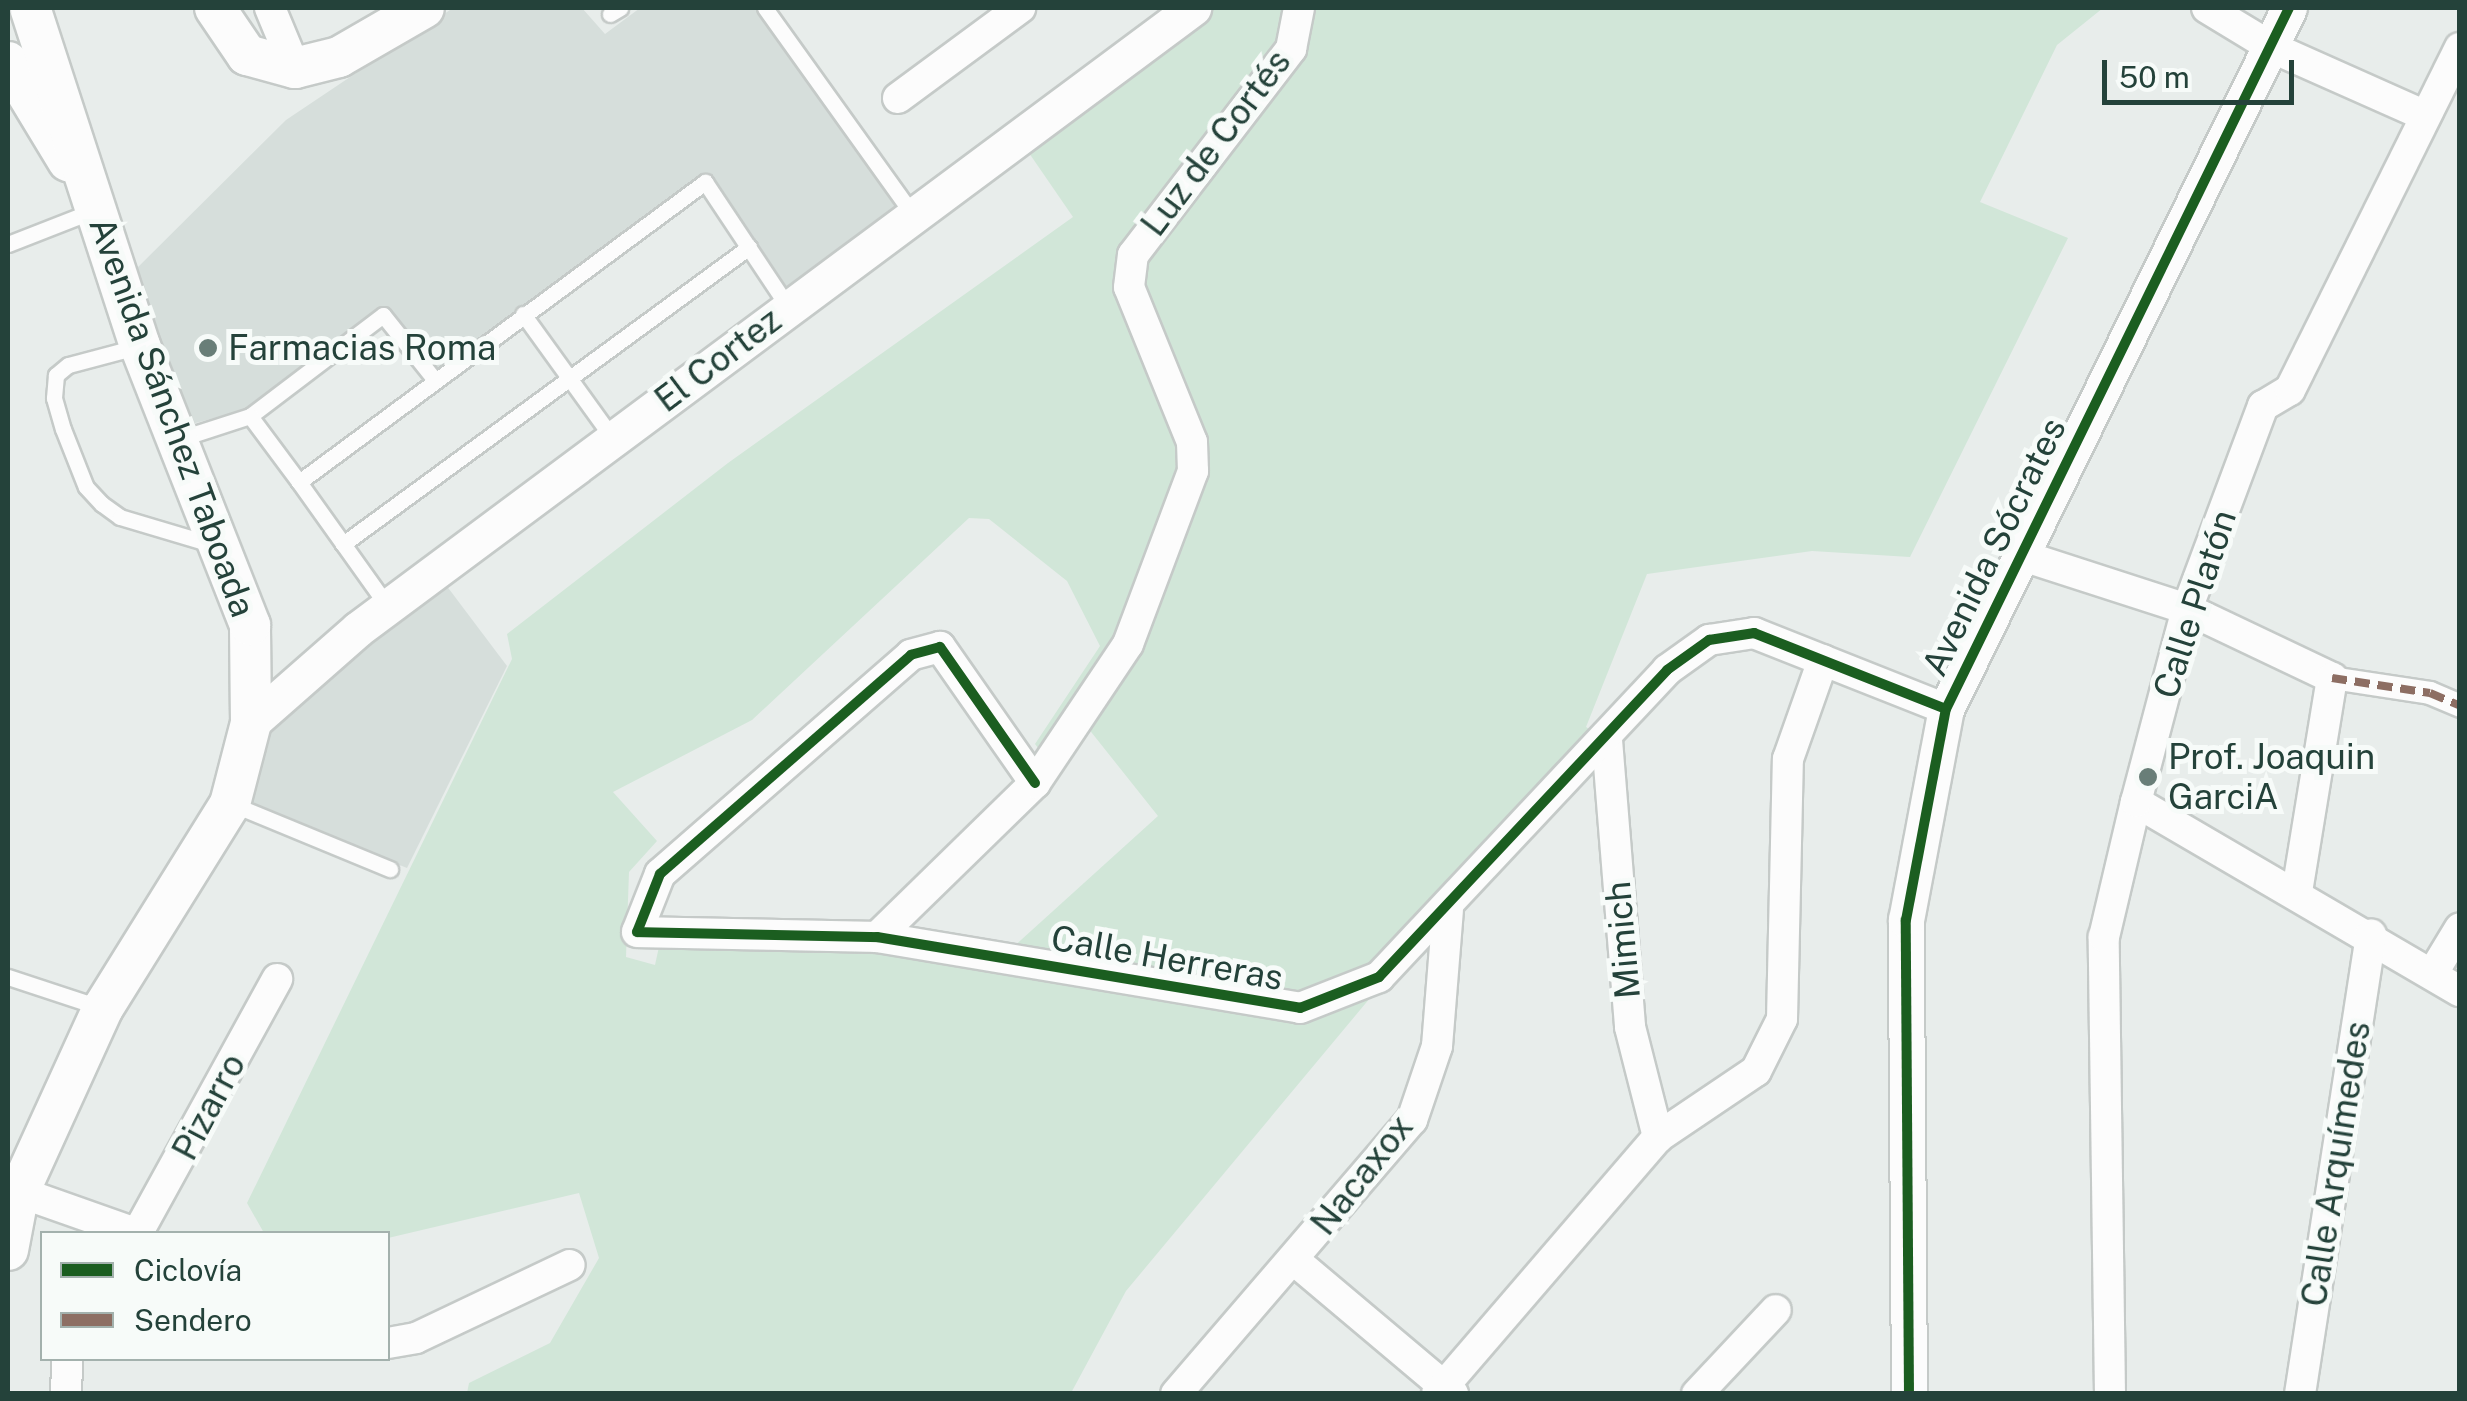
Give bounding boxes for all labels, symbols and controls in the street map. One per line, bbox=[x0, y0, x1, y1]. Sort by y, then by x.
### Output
scale bar bbox=[2107, 40, 2300, 102]
street label: Luz de Cortés bbox=[1132, 41, 1300, 245]
text: 50 m bbox=[2119, 59, 2190, 95]
street label: Avenida Sánchez Taboada bbox=[80, 211, 264, 623]
street label: El Cortez bbox=[647, 299, 789, 421]
place label: Farmacias Roma bbox=[228, 327, 496, 369]
marker: Farmacias Roma bbox=[197, 337, 219, 359]
street label: Avenida Sócrates bbox=[1913, 411, 2075, 683]
street label: Calle Platón bbox=[2145, 504, 2245, 704]
place label: Prof. Joaquin GarciA bbox=[2168, 736, 2375, 818]
marker: Prof. Joaquin GarciA bbox=[2137, 766, 2159, 788]
street label: Mimich bbox=[1597, 879, 1649, 1001]
street label: Calle Herreras bbox=[1048, 917, 1286, 999]
street label: Calle Arquímedes bbox=[2293, 1018, 2379, 1310]
street label: Pizarro bbox=[164, 1047, 254, 1167]
street label: Nacaxox bbox=[1302, 1107, 1422, 1243]
legend bbox=[40, 1231, 390, 1361]
text: Ciclovía bbox=[134, 1252, 242, 1288]
text: Sendero bbox=[134, 1302, 252, 1338]

